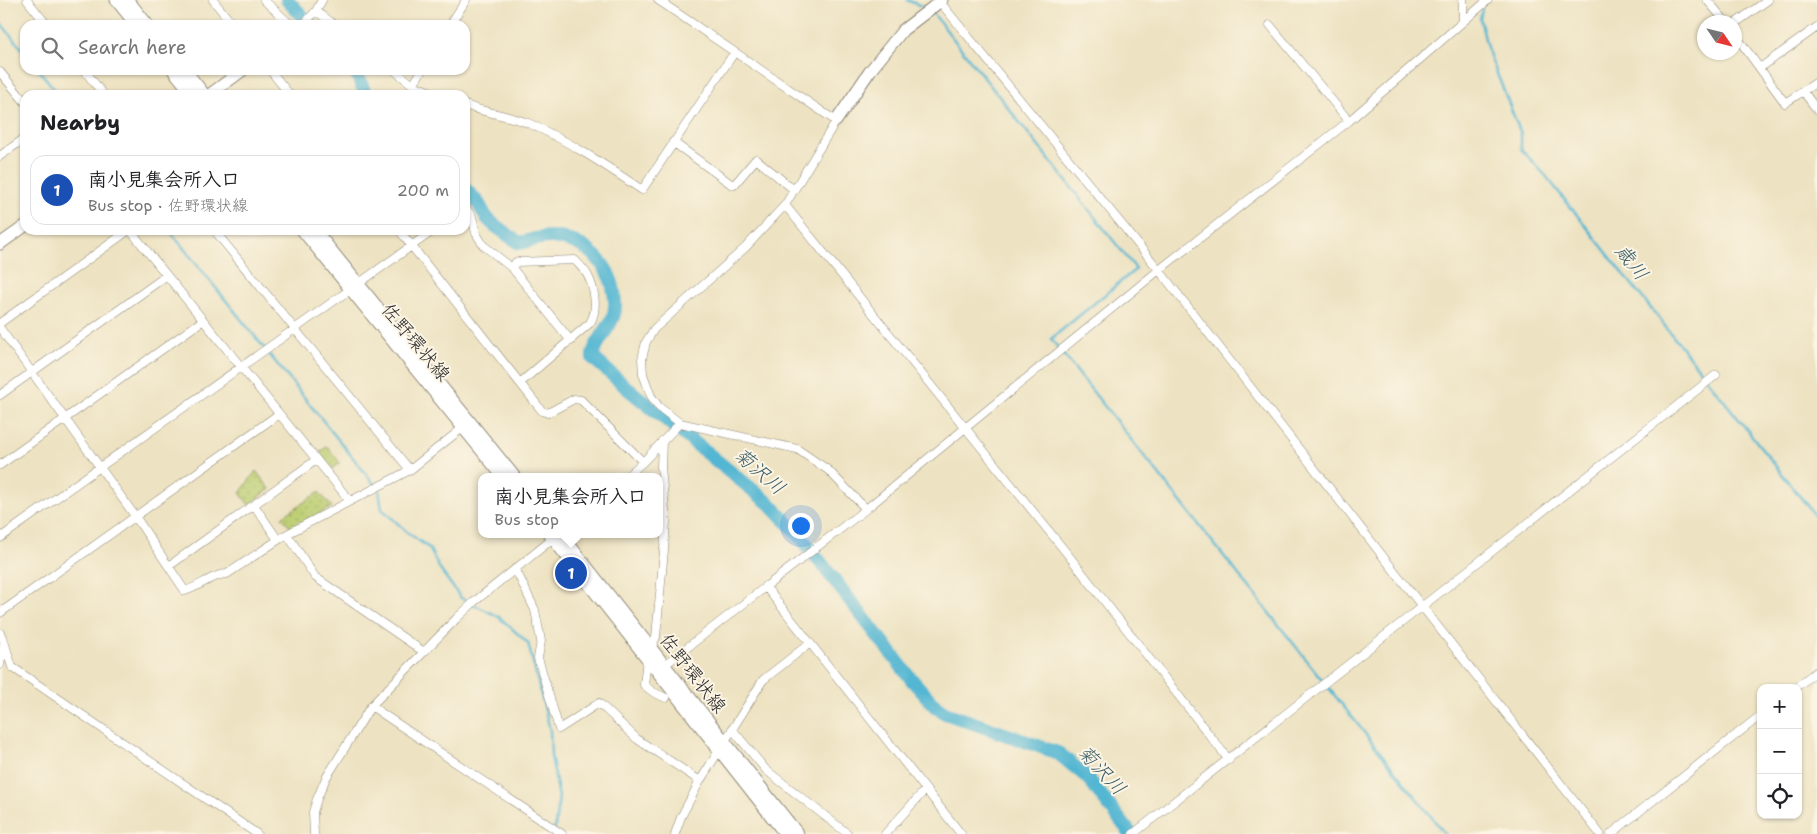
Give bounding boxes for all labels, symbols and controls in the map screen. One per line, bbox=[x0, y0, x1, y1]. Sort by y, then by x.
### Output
north arrow bbox=[1697, 15, 1742, 60]
search box bbox=[20, 20, 470, 75]
icon: search bbox=[38, 34, 66, 62]
text: Search here bbox=[78, 35, 187, 60]
text: Nearby bbox=[40, 109, 120, 137]
text: 南小見集会所入口 bbox=[88, 167, 240, 192]
text: 1 bbox=[53, 180, 61, 201]
text: 200 m bbox=[397, 180, 449, 201]
text: Bus stop · 佐野環状線 bbox=[88, 195, 248, 216]
water label: 歳川 bbox=[1609, 238, 1655, 286]
street label: 佐野環状線 bbox=[376, 298, 456, 386]
water label: 菊沢川 bbox=[729, 442, 791, 500]
popup bbox=[478, 473, 663, 538]
text: 南小見集会所入口 bbox=[494, 484, 647, 509]
text: Bus stop bbox=[494, 509, 559, 530]
your location bbox=[788, 513, 814, 539]
pin: 1 bbox=[555, 554, 587, 592]
street label: 佐野環状線 bbox=[654, 628, 732, 718]
map controls bbox=[1757, 684, 1802, 819]
button: + bbox=[1757, 684, 1802, 729]
button: − bbox=[1757, 729, 1802, 774]
water label: 菊沢川 bbox=[1072, 739, 1132, 801]
button: locate bbox=[1757, 774, 1802, 819]

